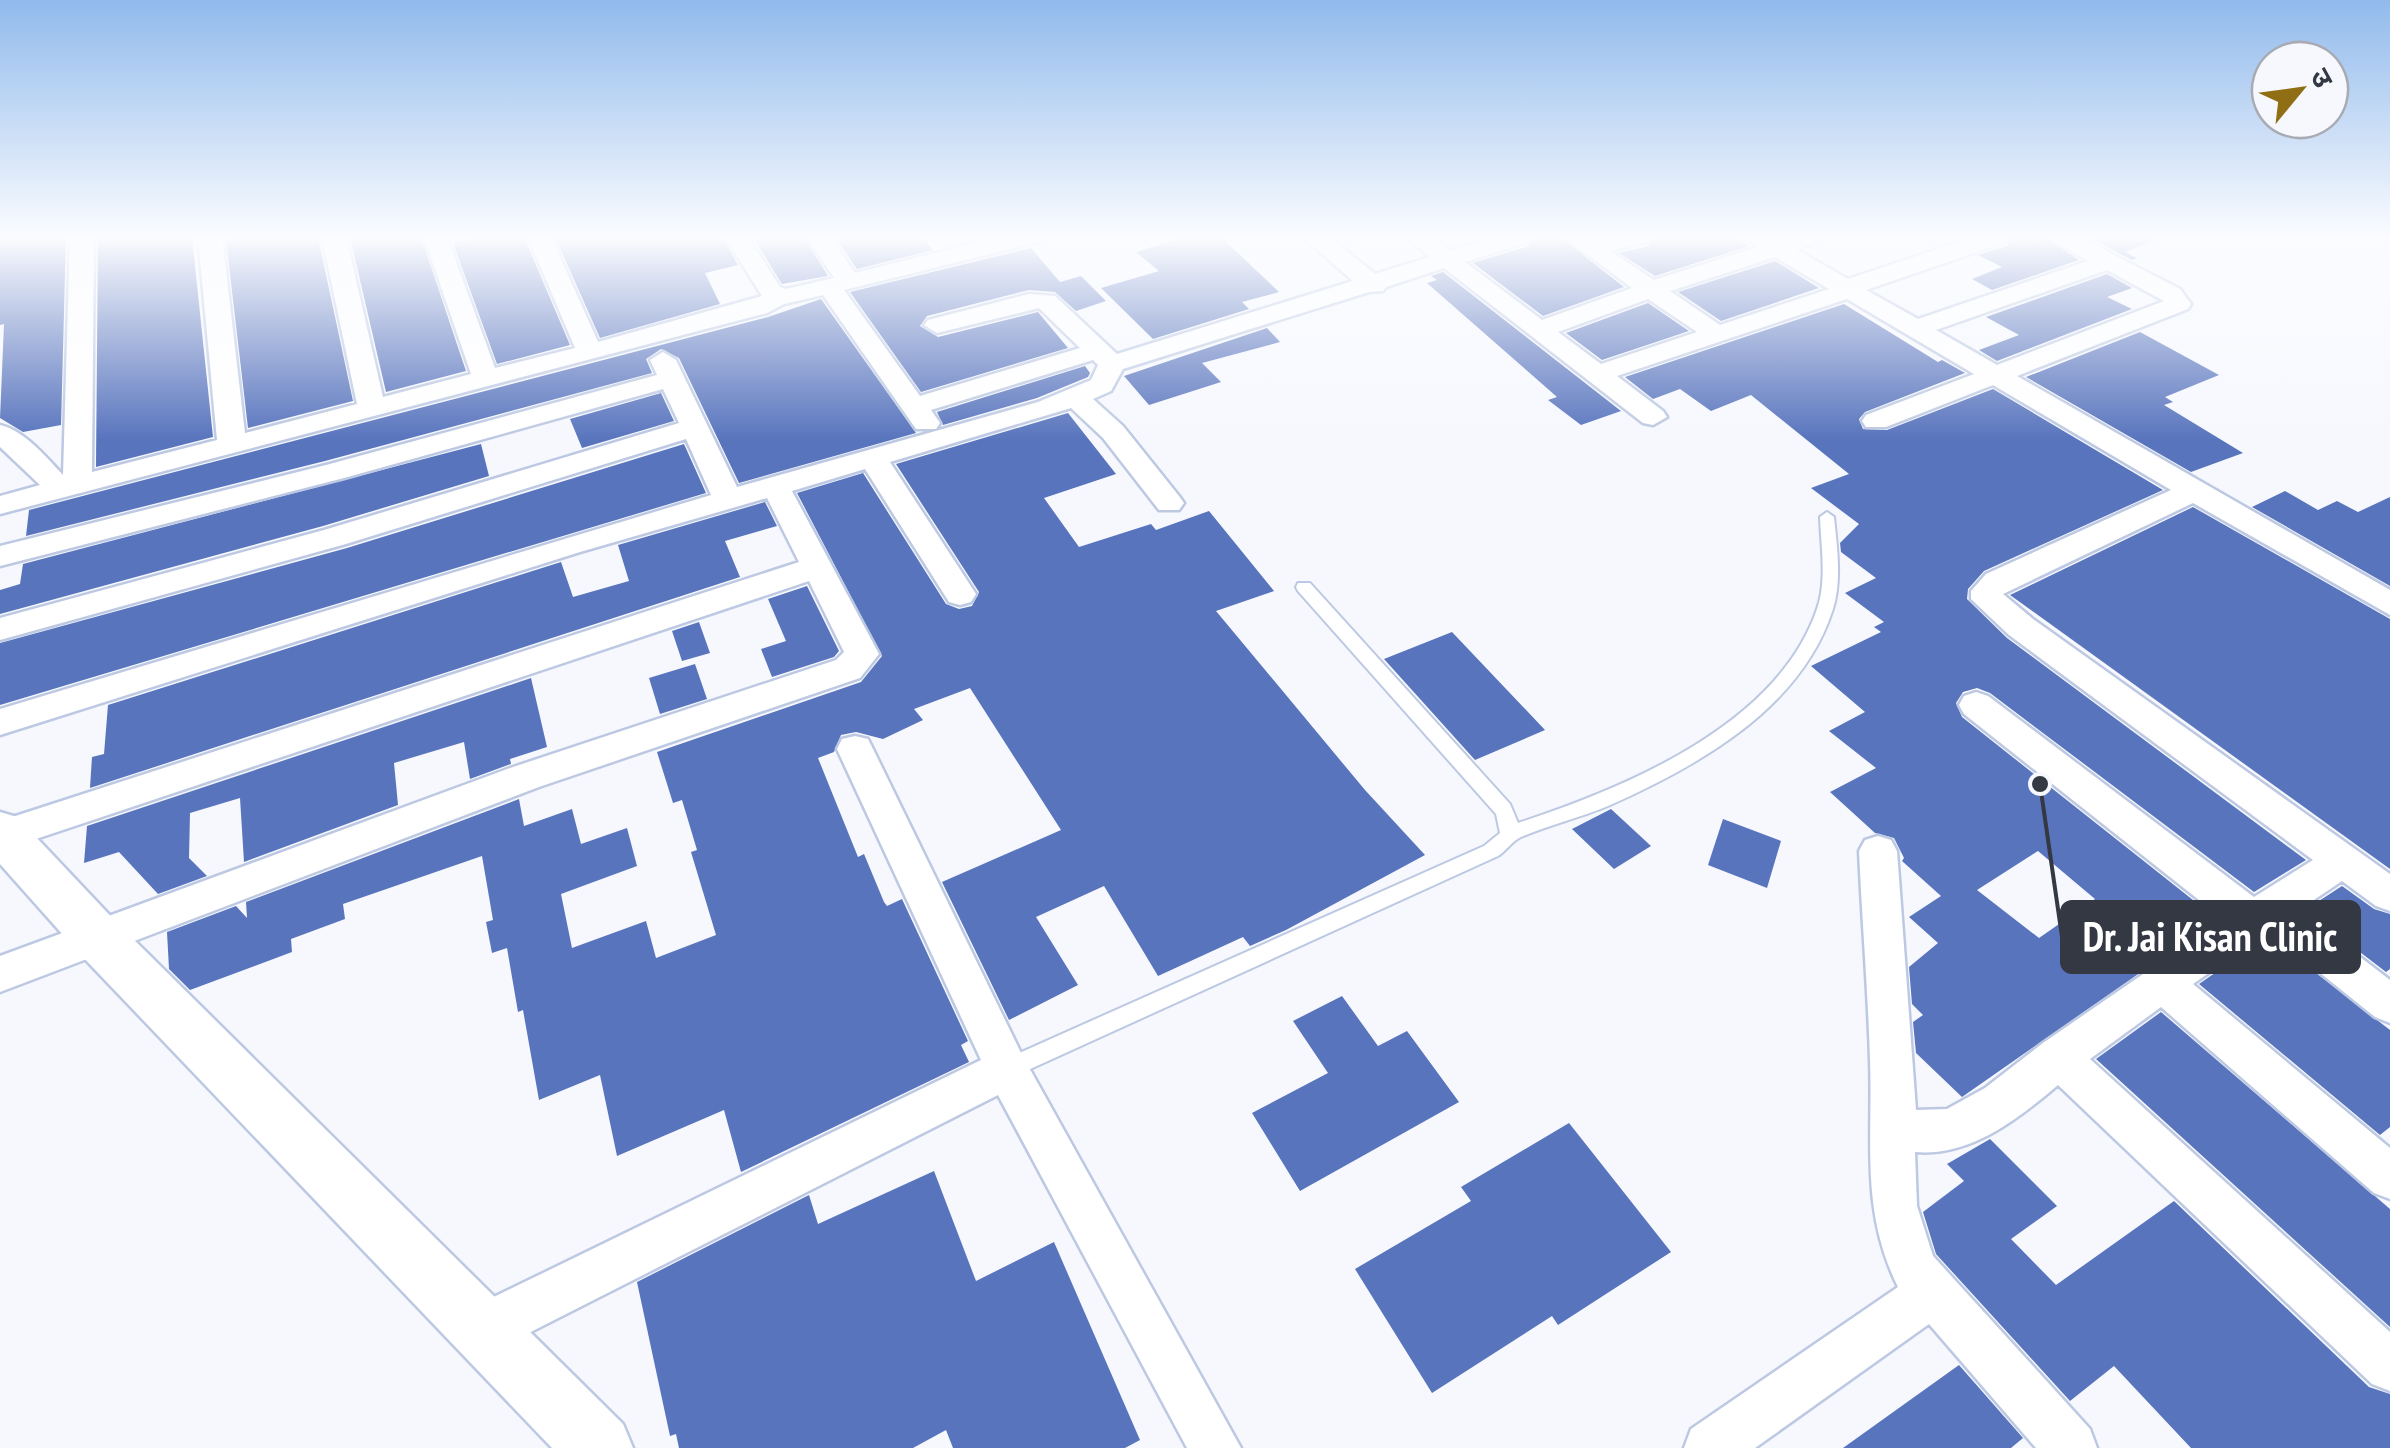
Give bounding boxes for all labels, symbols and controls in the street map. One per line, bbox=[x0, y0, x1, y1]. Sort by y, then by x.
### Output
north arrow bbox=[2250, 40, 2350, 140]
text: उ bbox=[2302, 62, 2343, 94]
callout: Dr. Jai Kisan Clinic bbox=[2062, 902, 2359, 972]
text: Dr. Jai Kisan Clinic bbox=[2083, 910, 2337, 962]

